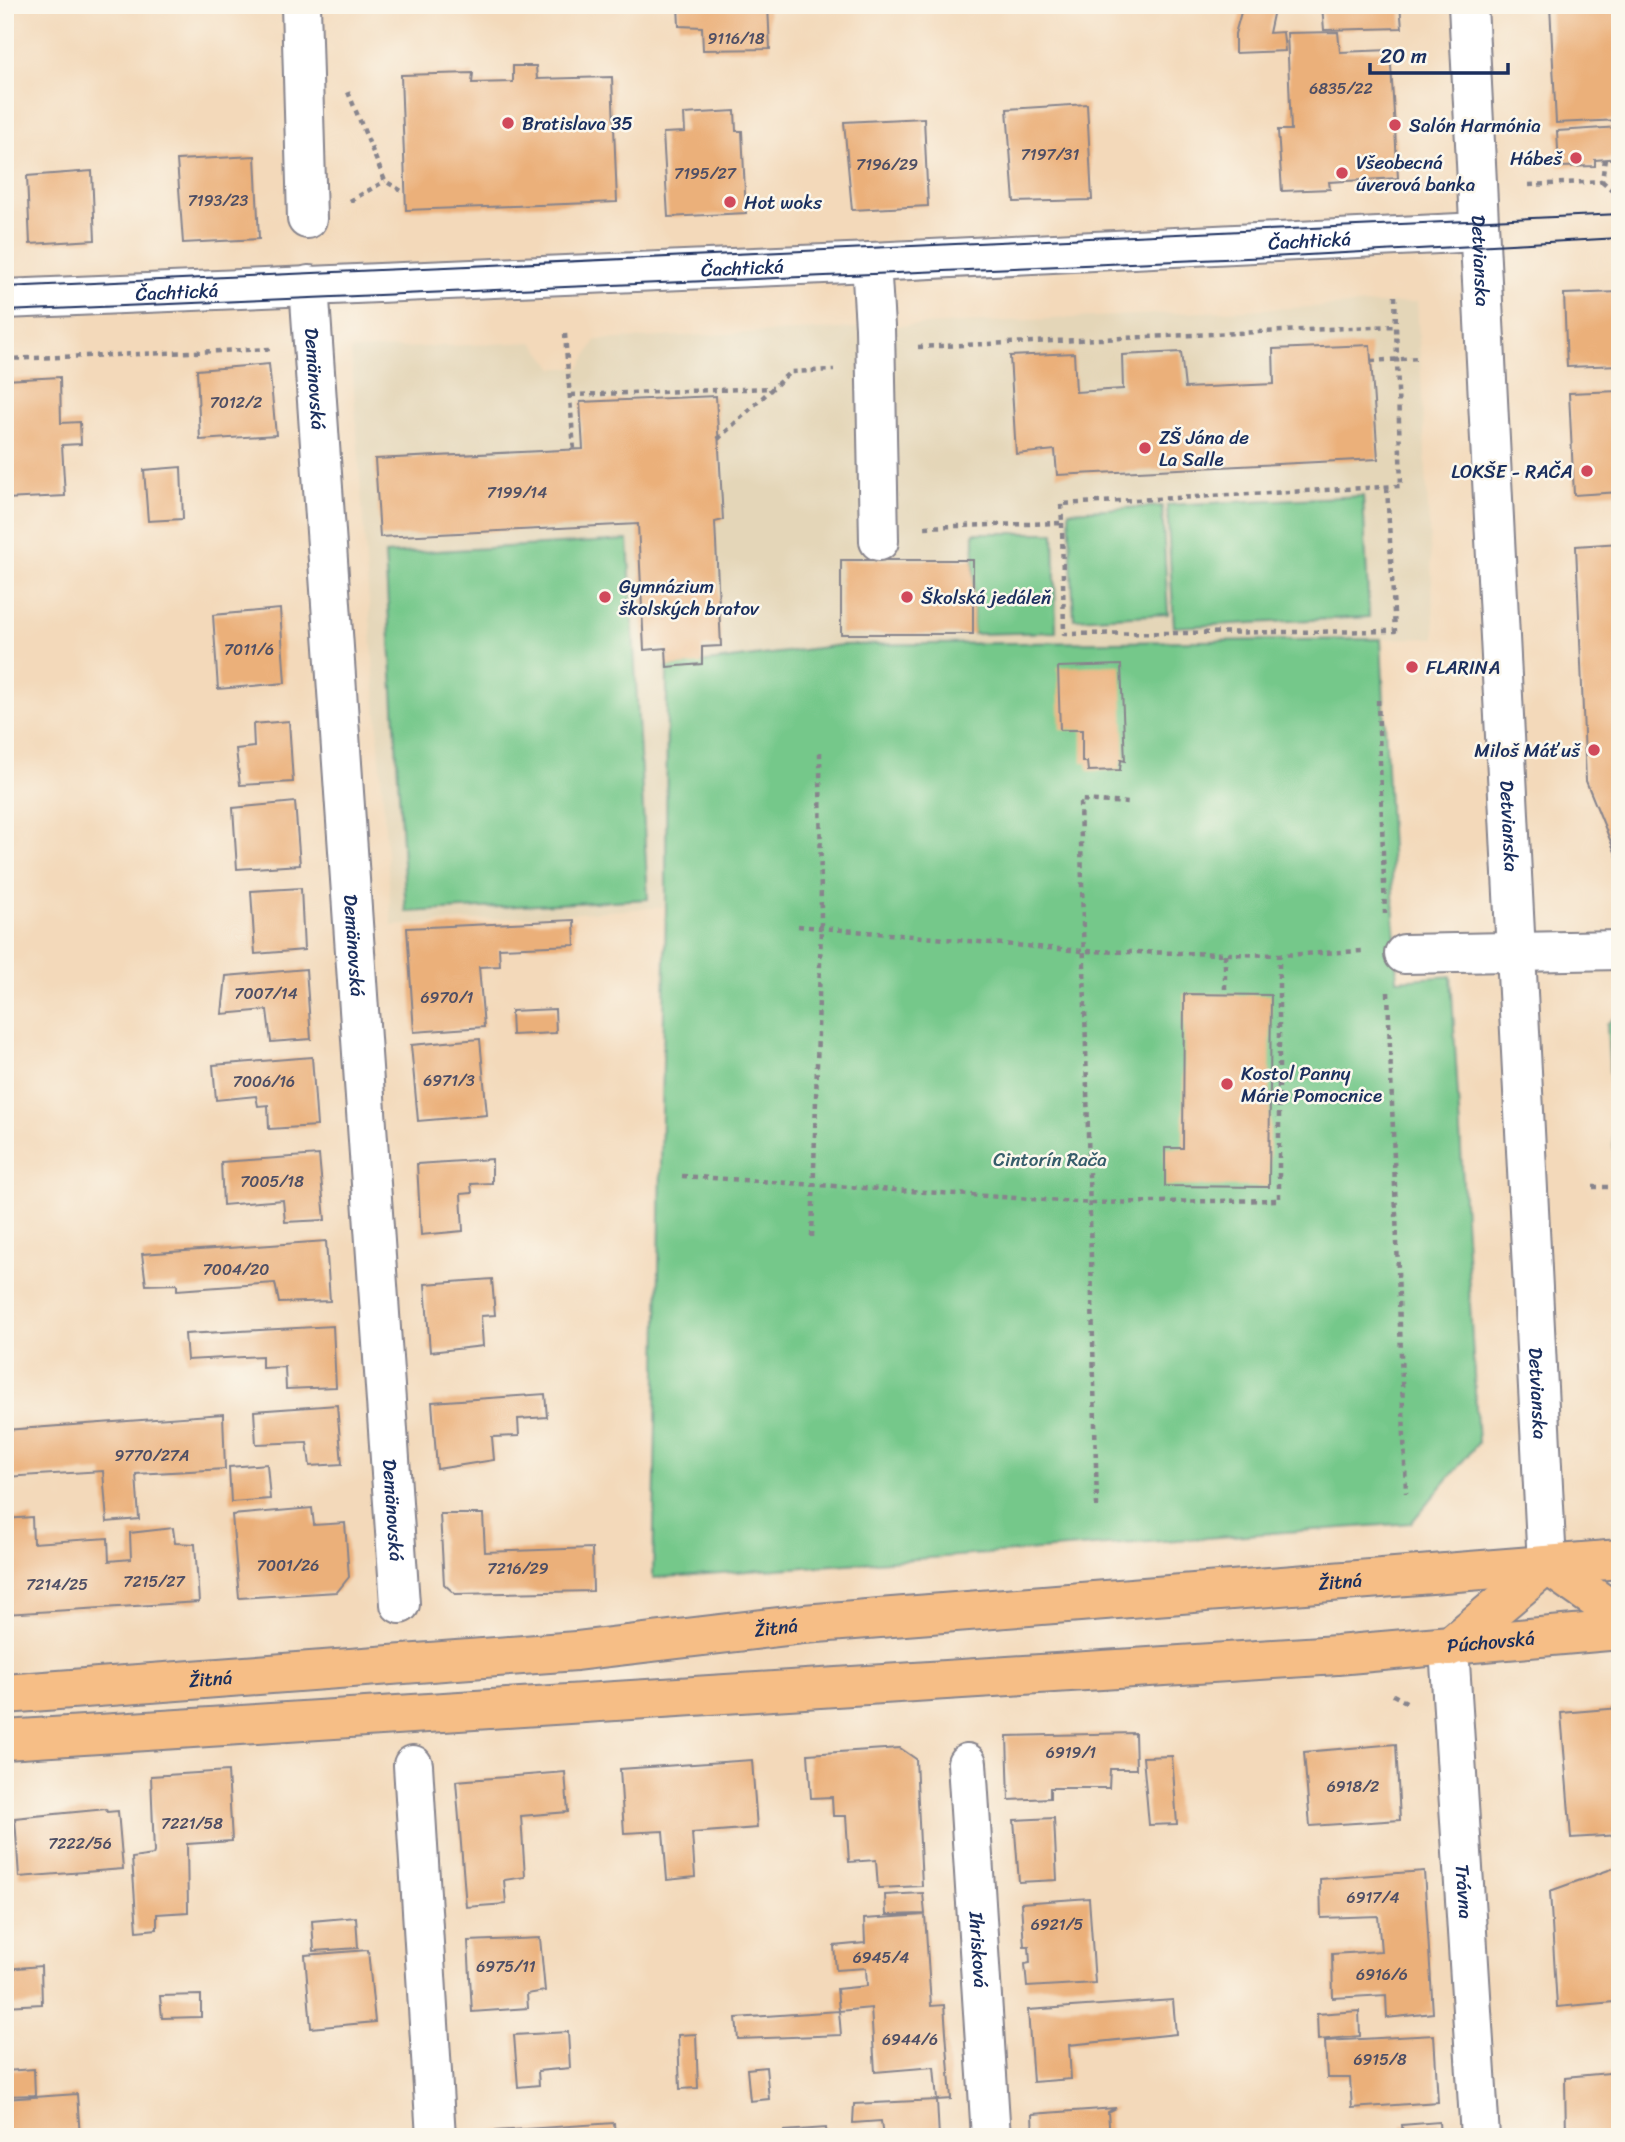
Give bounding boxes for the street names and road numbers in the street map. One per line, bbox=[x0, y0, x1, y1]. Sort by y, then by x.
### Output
street label: Detvianska bbox=[1462, 214, 1499, 308]
street label: Čachtická bbox=[1267, 222, 1352, 259]
street label: Čachtická bbox=[700, 250, 785, 286]
street label: Čachtická bbox=[135, 274, 219, 310]
street label: Demänovská bbox=[295, 327, 335, 431]
street label: Detvianska bbox=[1490, 779, 1528, 873]
street label: Demänovská bbox=[334, 893, 374, 998]
street label: Detvianska bbox=[1519, 1347, 1557, 1440]
street label: Demänovská bbox=[373, 1458, 413, 1563]
street label: Žitná bbox=[1317, 1564, 1364, 1600]
street label: Žitná bbox=[752, 1609, 800, 1647]
street label: Púchovská bbox=[1445, 1622, 1537, 1662]
street label: Žitná bbox=[187, 1661, 234, 1697]
street label: Trávna bbox=[1446, 1863, 1482, 1920]
street label: Ihrisková bbox=[959, 1909, 997, 1989]

